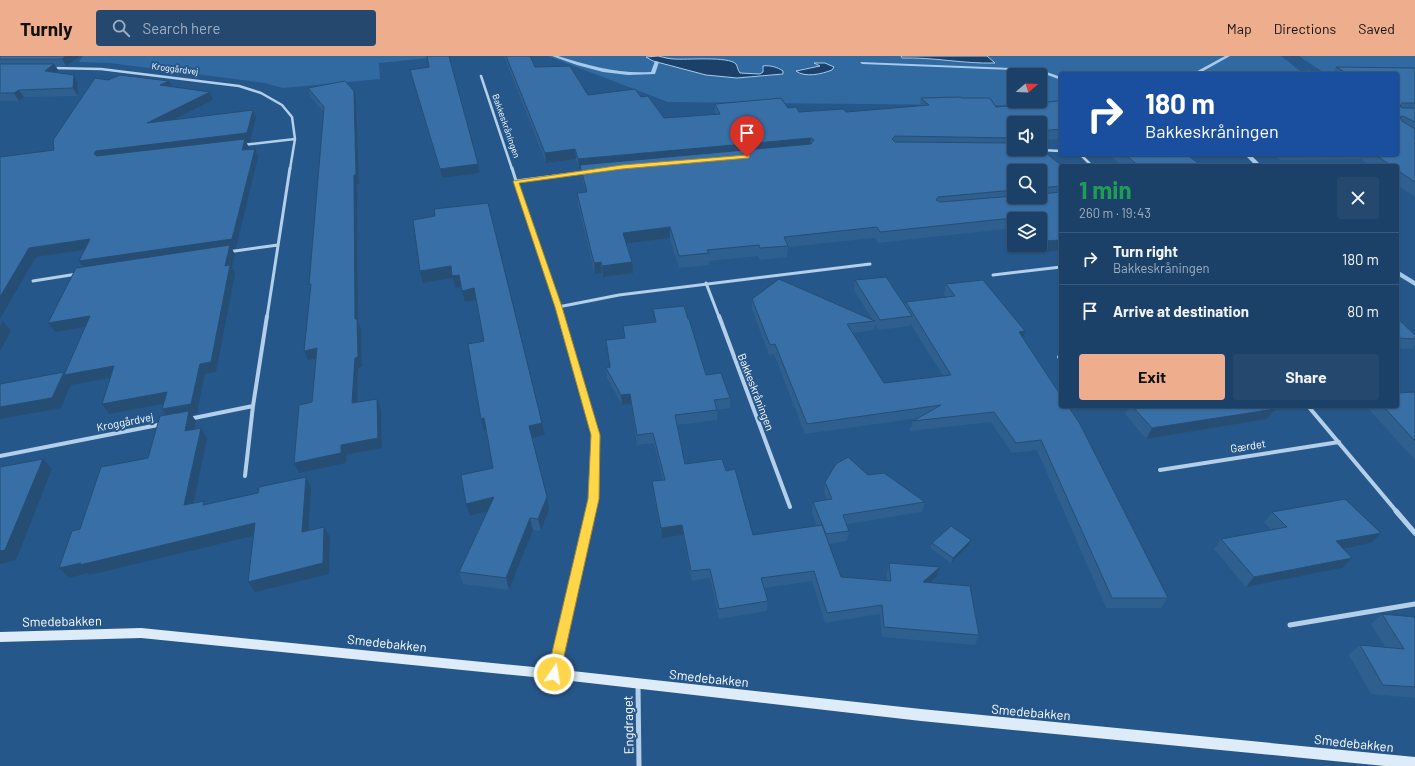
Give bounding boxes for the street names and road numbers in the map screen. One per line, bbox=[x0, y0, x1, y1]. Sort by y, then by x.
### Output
street label: Kroggårdvej bbox=[151, 60, 199, 77]
street label: Bakkeskråningen bbox=[490, 92, 523, 159]
street label: Bakkeskråningen bbox=[736, 351, 777, 432]
street label: Kroggårdvej bbox=[95, 410, 154, 433]
street label: Gærdet bbox=[1229, 436, 1267, 455]
street label: Smedebakken bbox=[22, 612, 102, 630]
street label: Smedebakken bbox=[347, 631, 427, 655]
street label: Smedebakken bbox=[669, 666, 749, 690]
street label: Engdraget bbox=[619, 695, 637, 755]
street label: Smedebakken bbox=[991, 701, 1071, 723]
street label: Smedebakken bbox=[1314, 731, 1394, 755]

